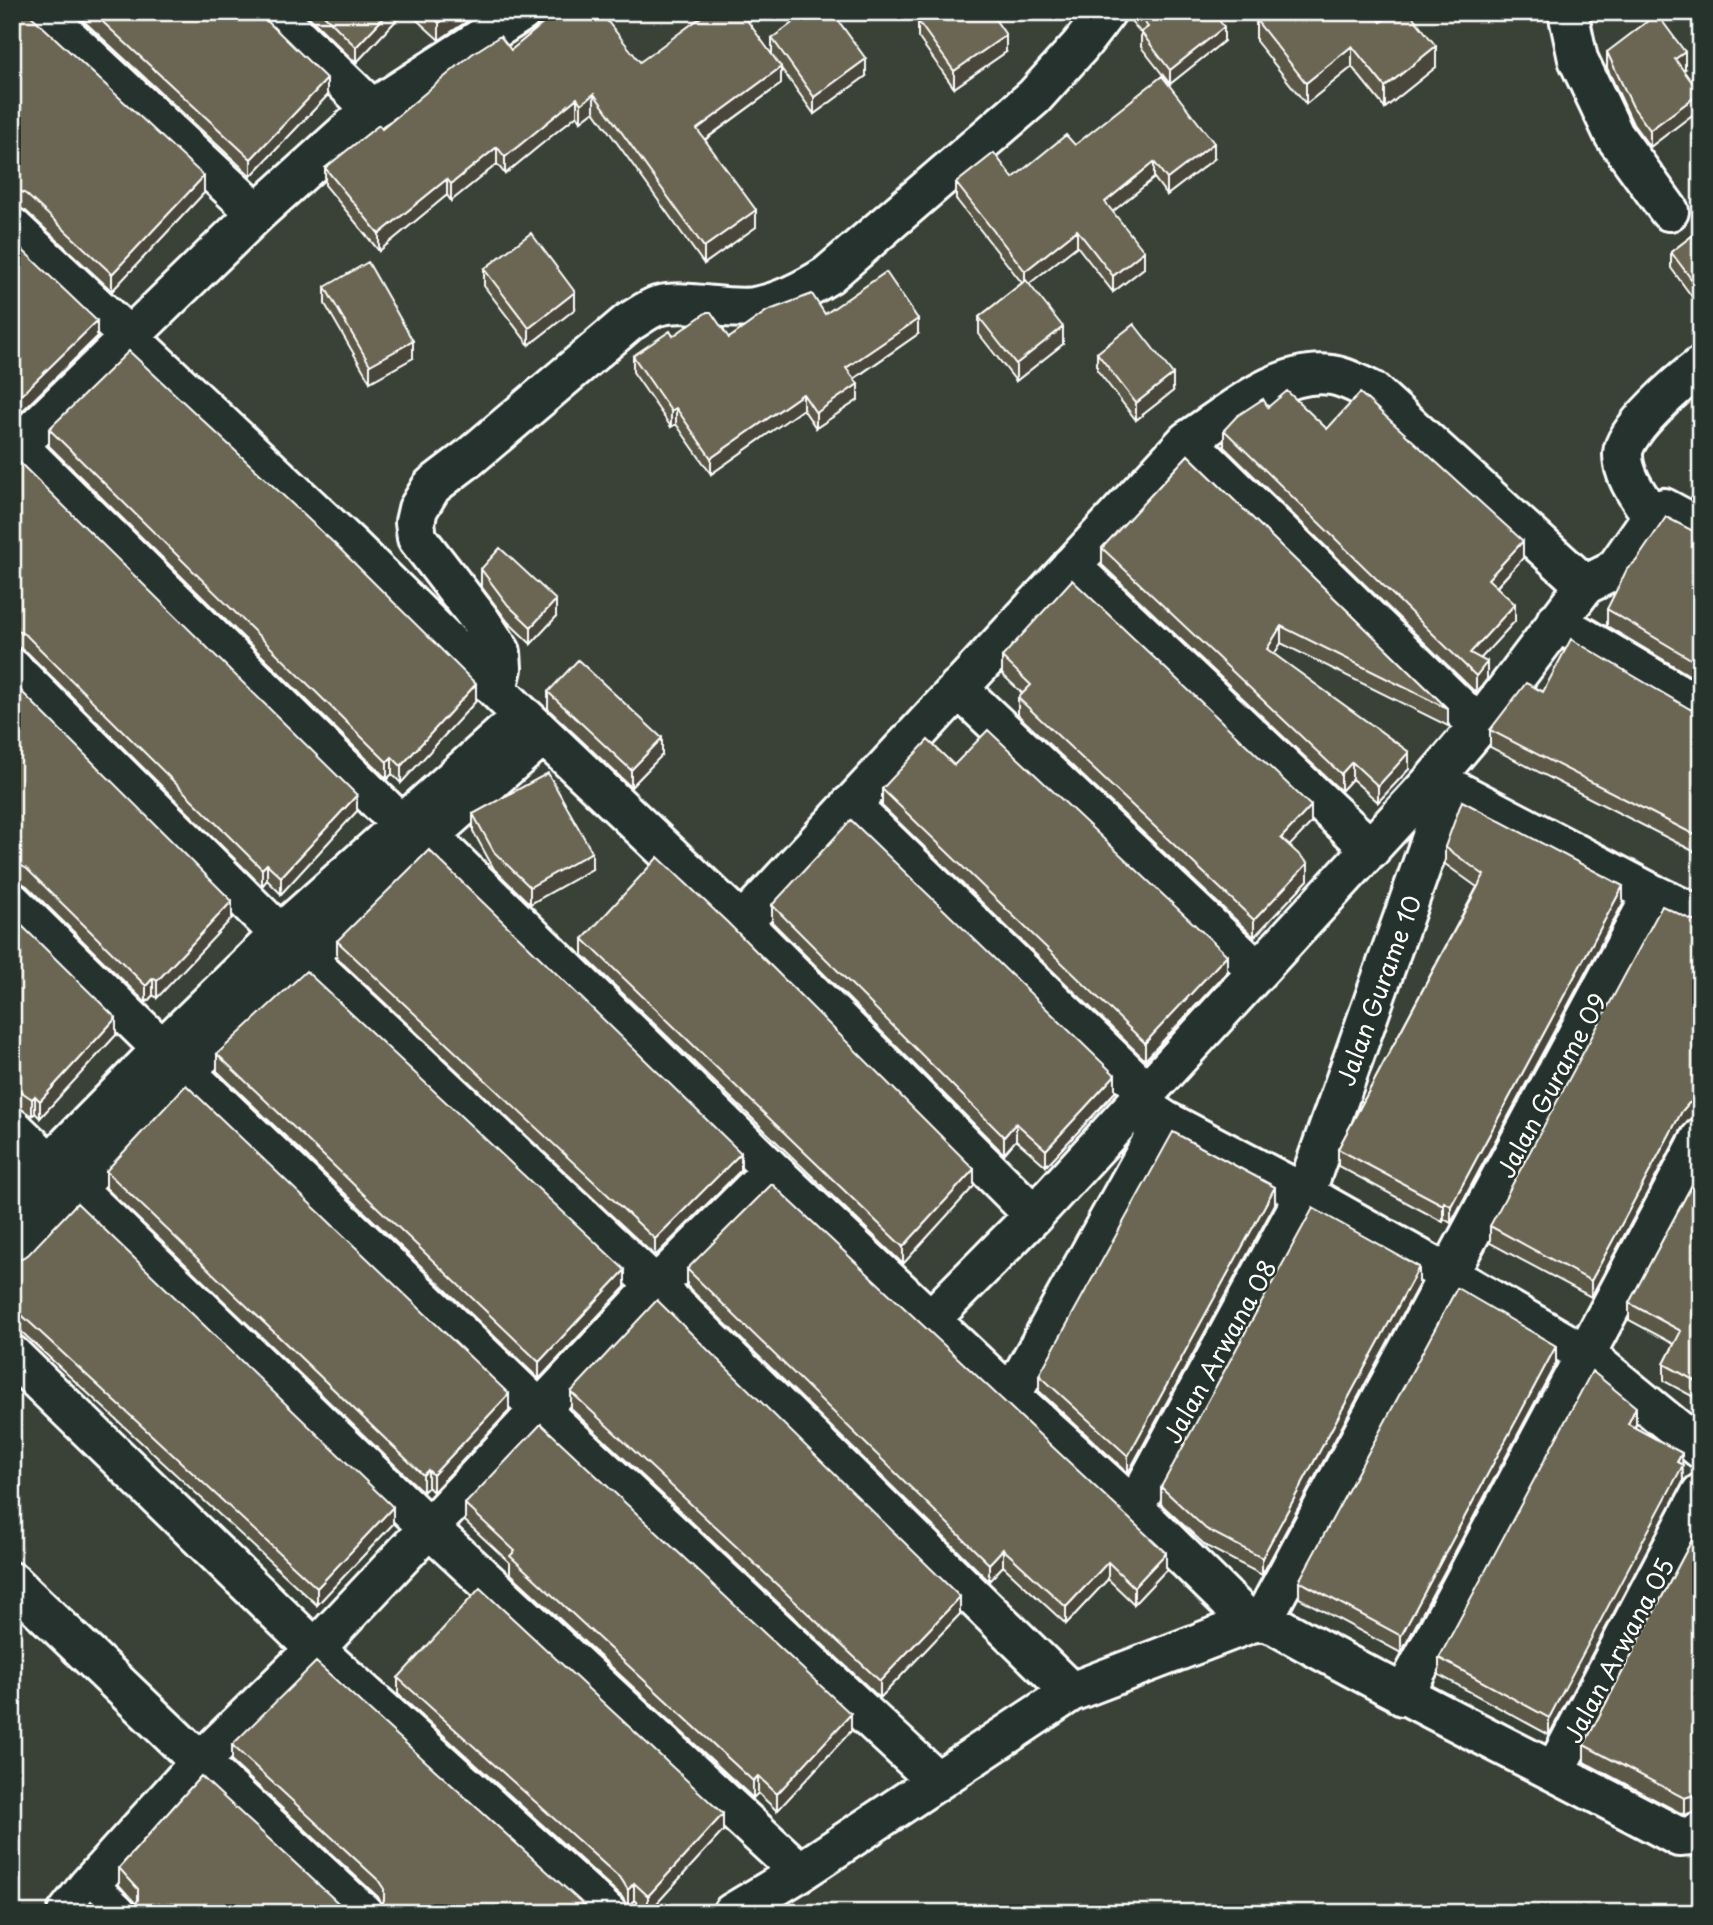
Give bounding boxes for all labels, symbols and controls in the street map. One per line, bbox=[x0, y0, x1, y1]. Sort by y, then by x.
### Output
street label: Jalan Gurame 10 bbox=[1327, 890, 1429, 1090]
street label: Jalan Gurame 09 bbox=[1487, 986, 1615, 1184]
street label: Jalan Arwana 08 bbox=[1154, 1253, 1284, 1449]
street label: Jalan Arwana 05 bbox=[1554, 1551, 1682, 1749]

